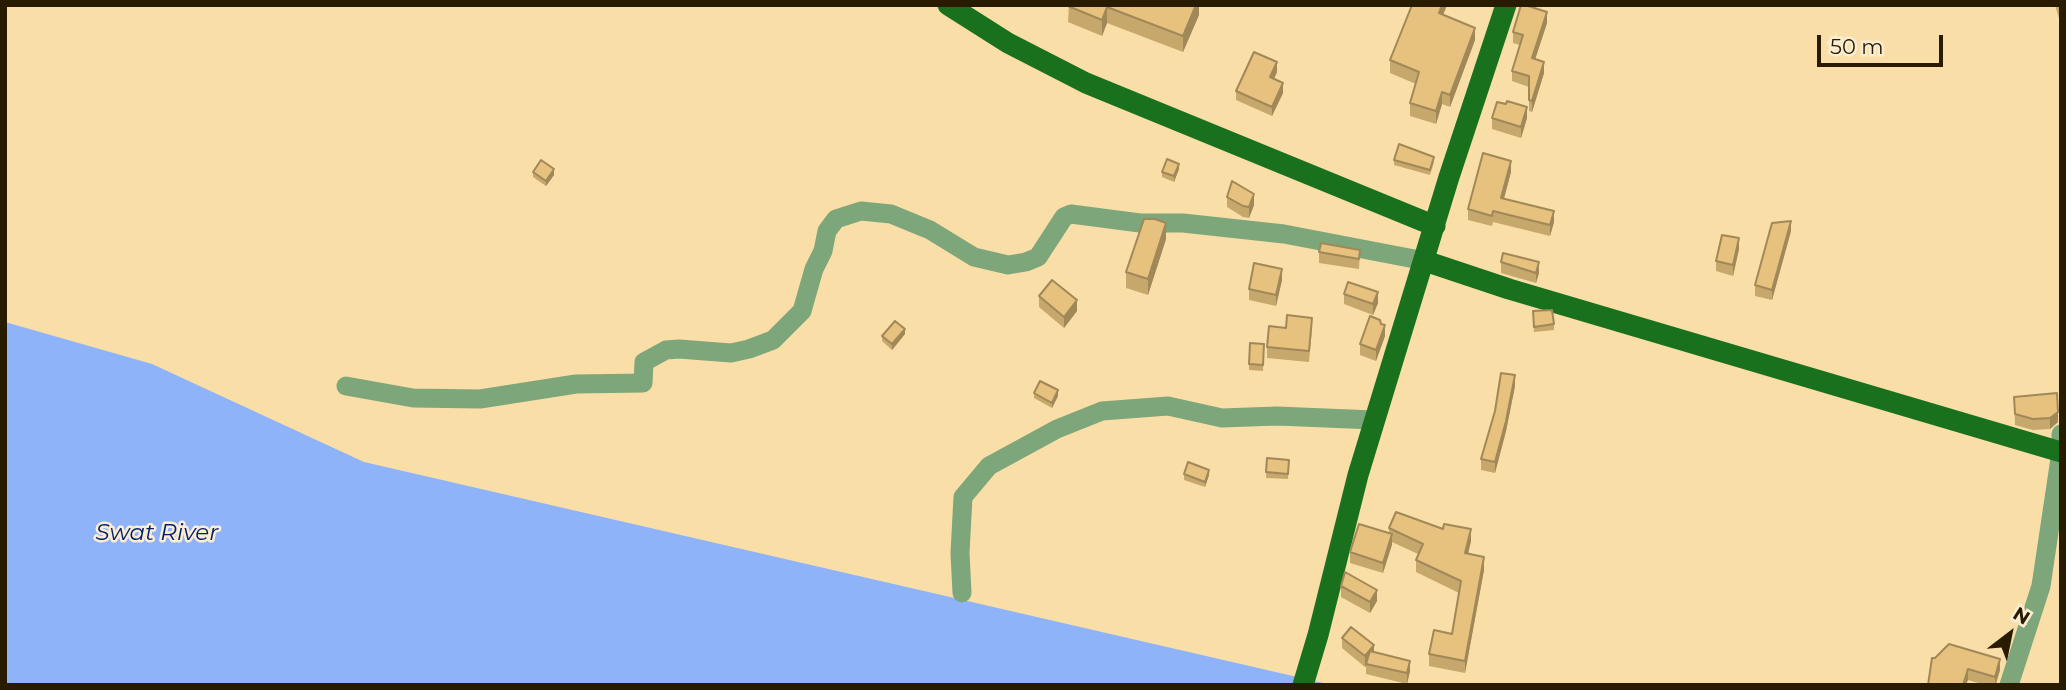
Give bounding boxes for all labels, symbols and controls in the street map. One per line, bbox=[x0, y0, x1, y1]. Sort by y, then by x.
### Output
scale bar bbox=[1821, 21, 1947, 65]
text: 50 m bbox=[1830, 34, 1884, 59]
water label: Swat River bbox=[96, 519, 218, 547]
north arrow bbox=[1975, 599, 2045, 669]
text: N bbox=[2009, 602, 2034, 630]

